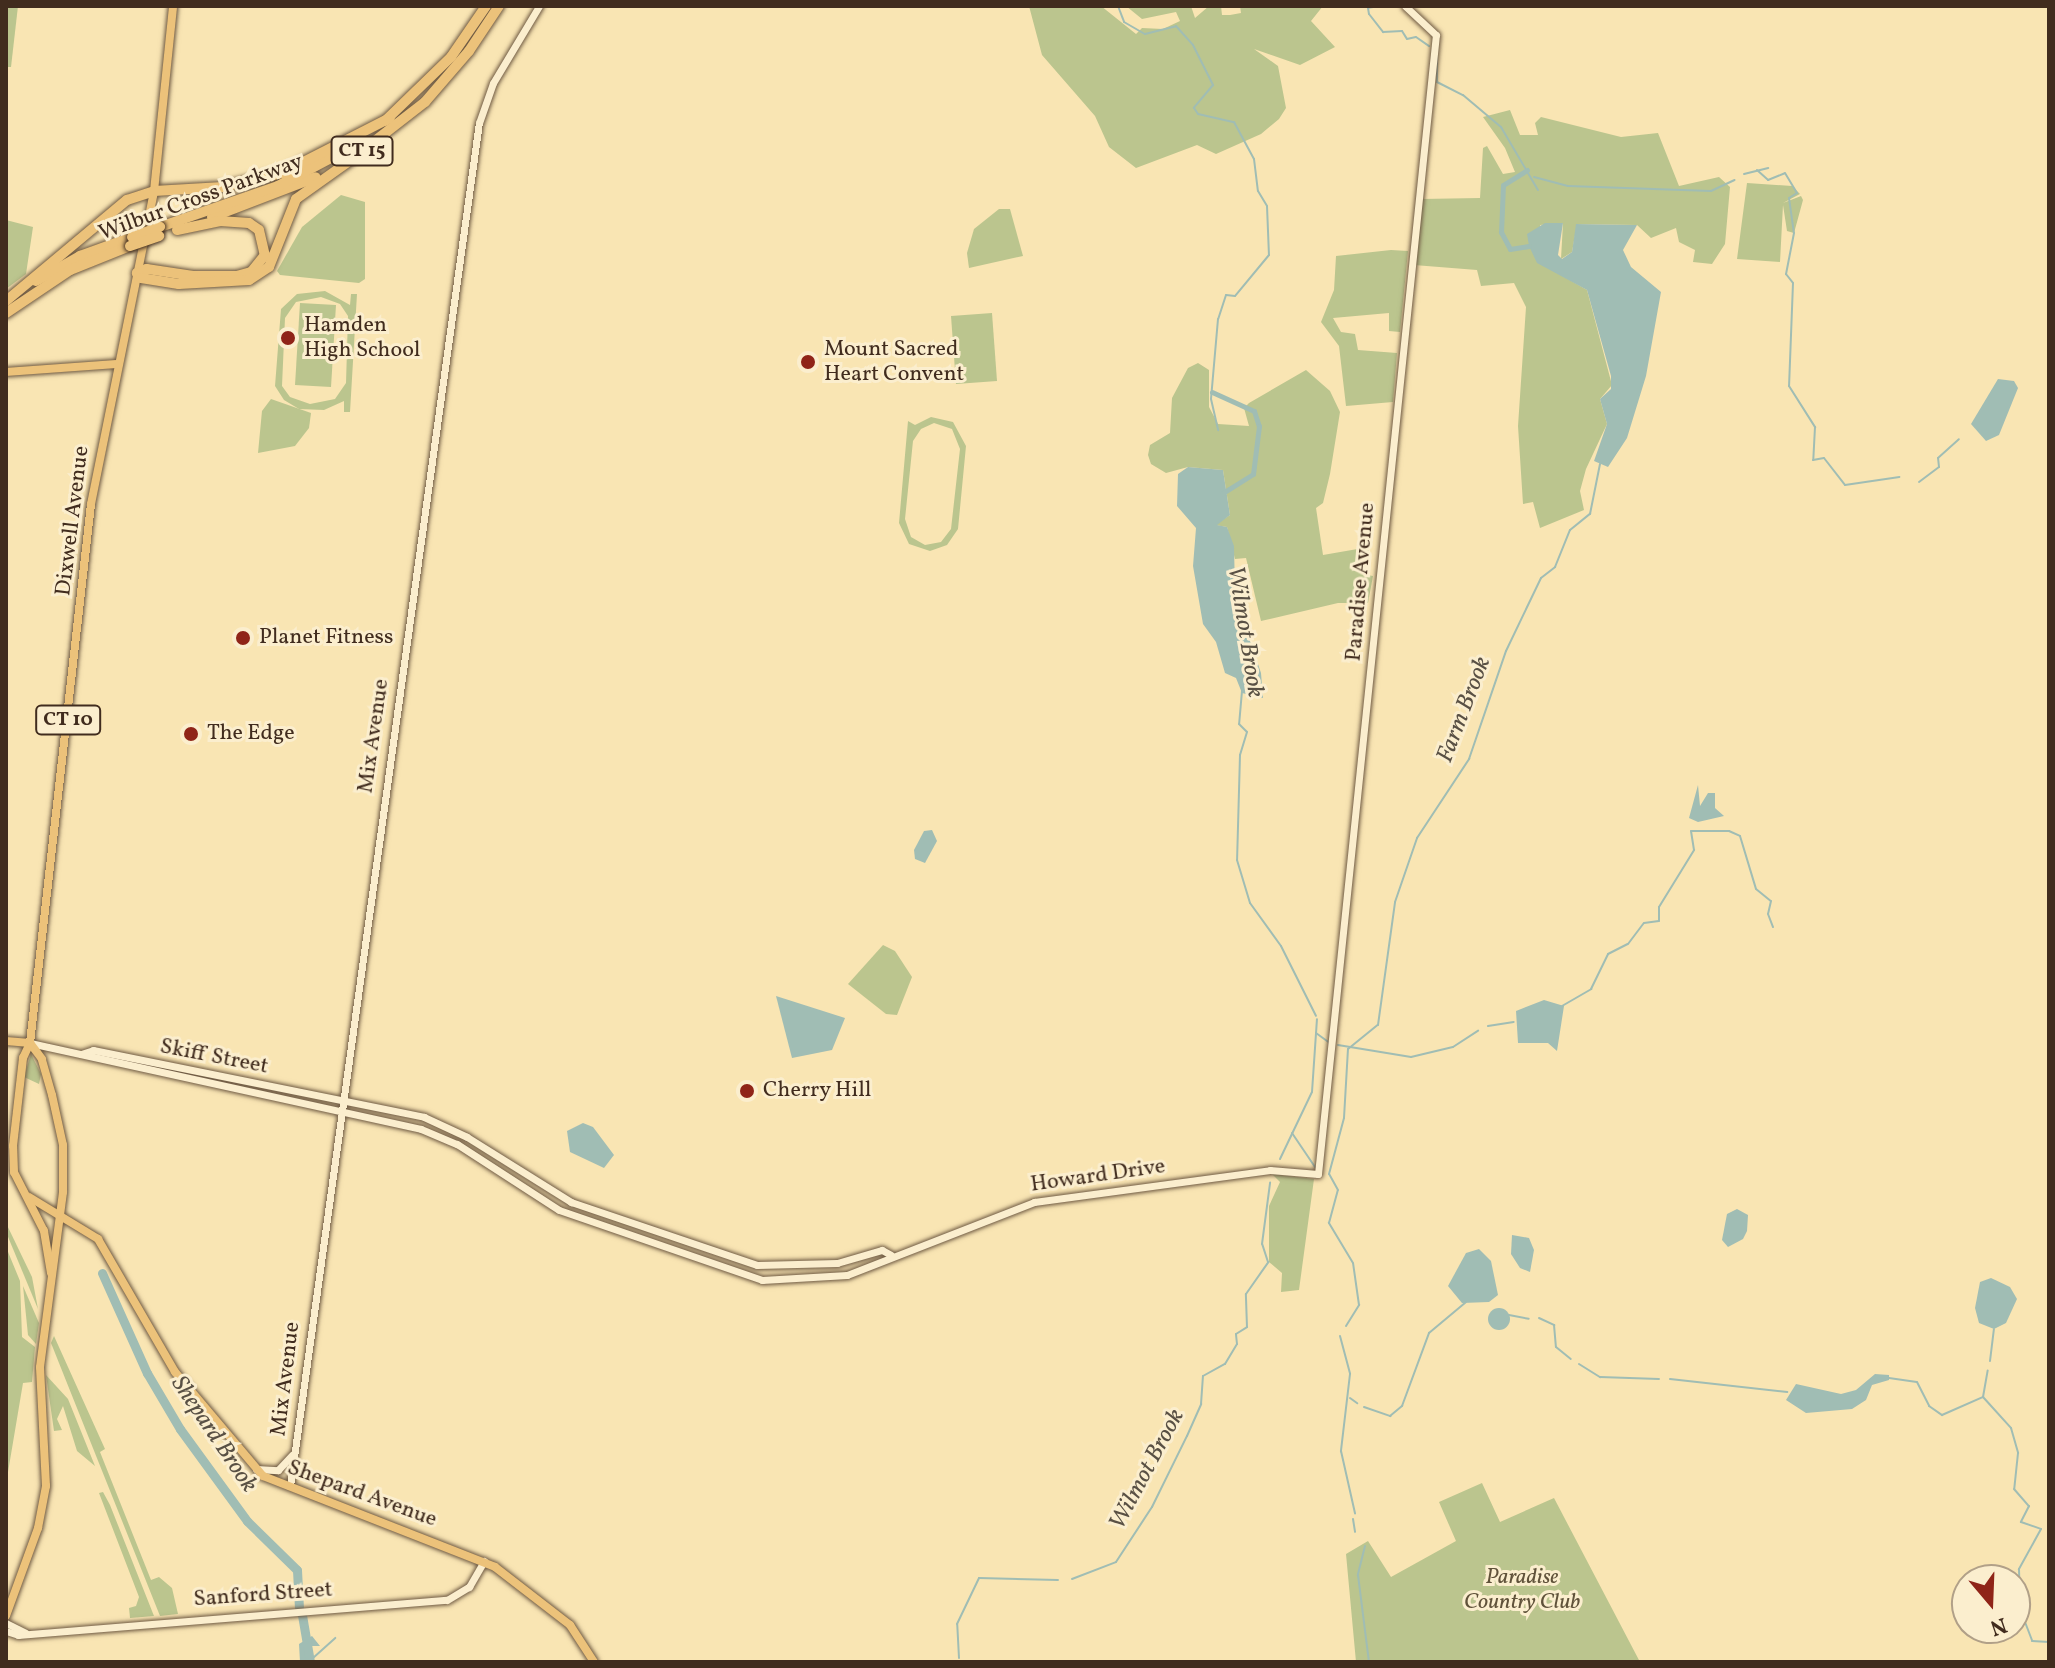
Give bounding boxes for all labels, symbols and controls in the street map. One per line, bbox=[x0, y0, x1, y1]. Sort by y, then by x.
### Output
road number: CT 15 bbox=[330, 135, 394, 167]
street label: Wilbur Cross Parkway bbox=[95, 149, 307, 247]
place label: Hamden High School bbox=[304, 312, 420, 364]
marker: Hamden High School bbox=[279, 329, 297, 347]
place label: Mount Sacred Heart Convent bbox=[824, 336, 964, 388]
marker: Mount Sacred Heart Convent bbox=[799, 353, 817, 371]
street label: Dixwell Avenue bbox=[51, 445, 95, 597]
street label: Paradise Avenue bbox=[1341, 502, 1381, 662]
water label: Wilmot Brook bbox=[1219, 564, 1269, 700]
place label: Planet Fitness bbox=[259, 625, 393, 651]
marker: Planet Fitness bbox=[234, 629, 252, 647]
water label: Farm Brook bbox=[1432, 653, 1498, 767]
street label: Mix Avenue bbox=[353, 677, 395, 795]
road number: CT 10 bbox=[34, 704, 102, 736]
place label: The Edge bbox=[207, 721, 295, 747]
marker: The Edge bbox=[182, 725, 200, 743]
street label: Skiff Street bbox=[159, 1034, 269, 1080]
place label: Cherry Hill bbox=[763, 1078, 872, 1104]
marker: Cherry Hill bbox=[738, 1082, 756, 1100]
street label: Howard Drive bbox=[1029, 1153, 1167, 1199]
street label: Mix Avenue bbox=[266, 1320, 306, 1438]
water label: Shepard Brook bbox=[164, 1371, 262, 1499]
water label: Wilmot Brook bbox=[1104, 1405, 1192, 1535]
street label: Shepard Avenue bbox=[284, 1455, 440, 1533]
park label: Paradise Country Club bbox=[1464, 1564, 1580, 1616]
north arrow bbox=[1951, 1564, 2031, 1644]
street label: Sanford Street bbox=[193, 1577, 333, 1613]
text: N bbox=[1986, 1608, 2011, 1643]

